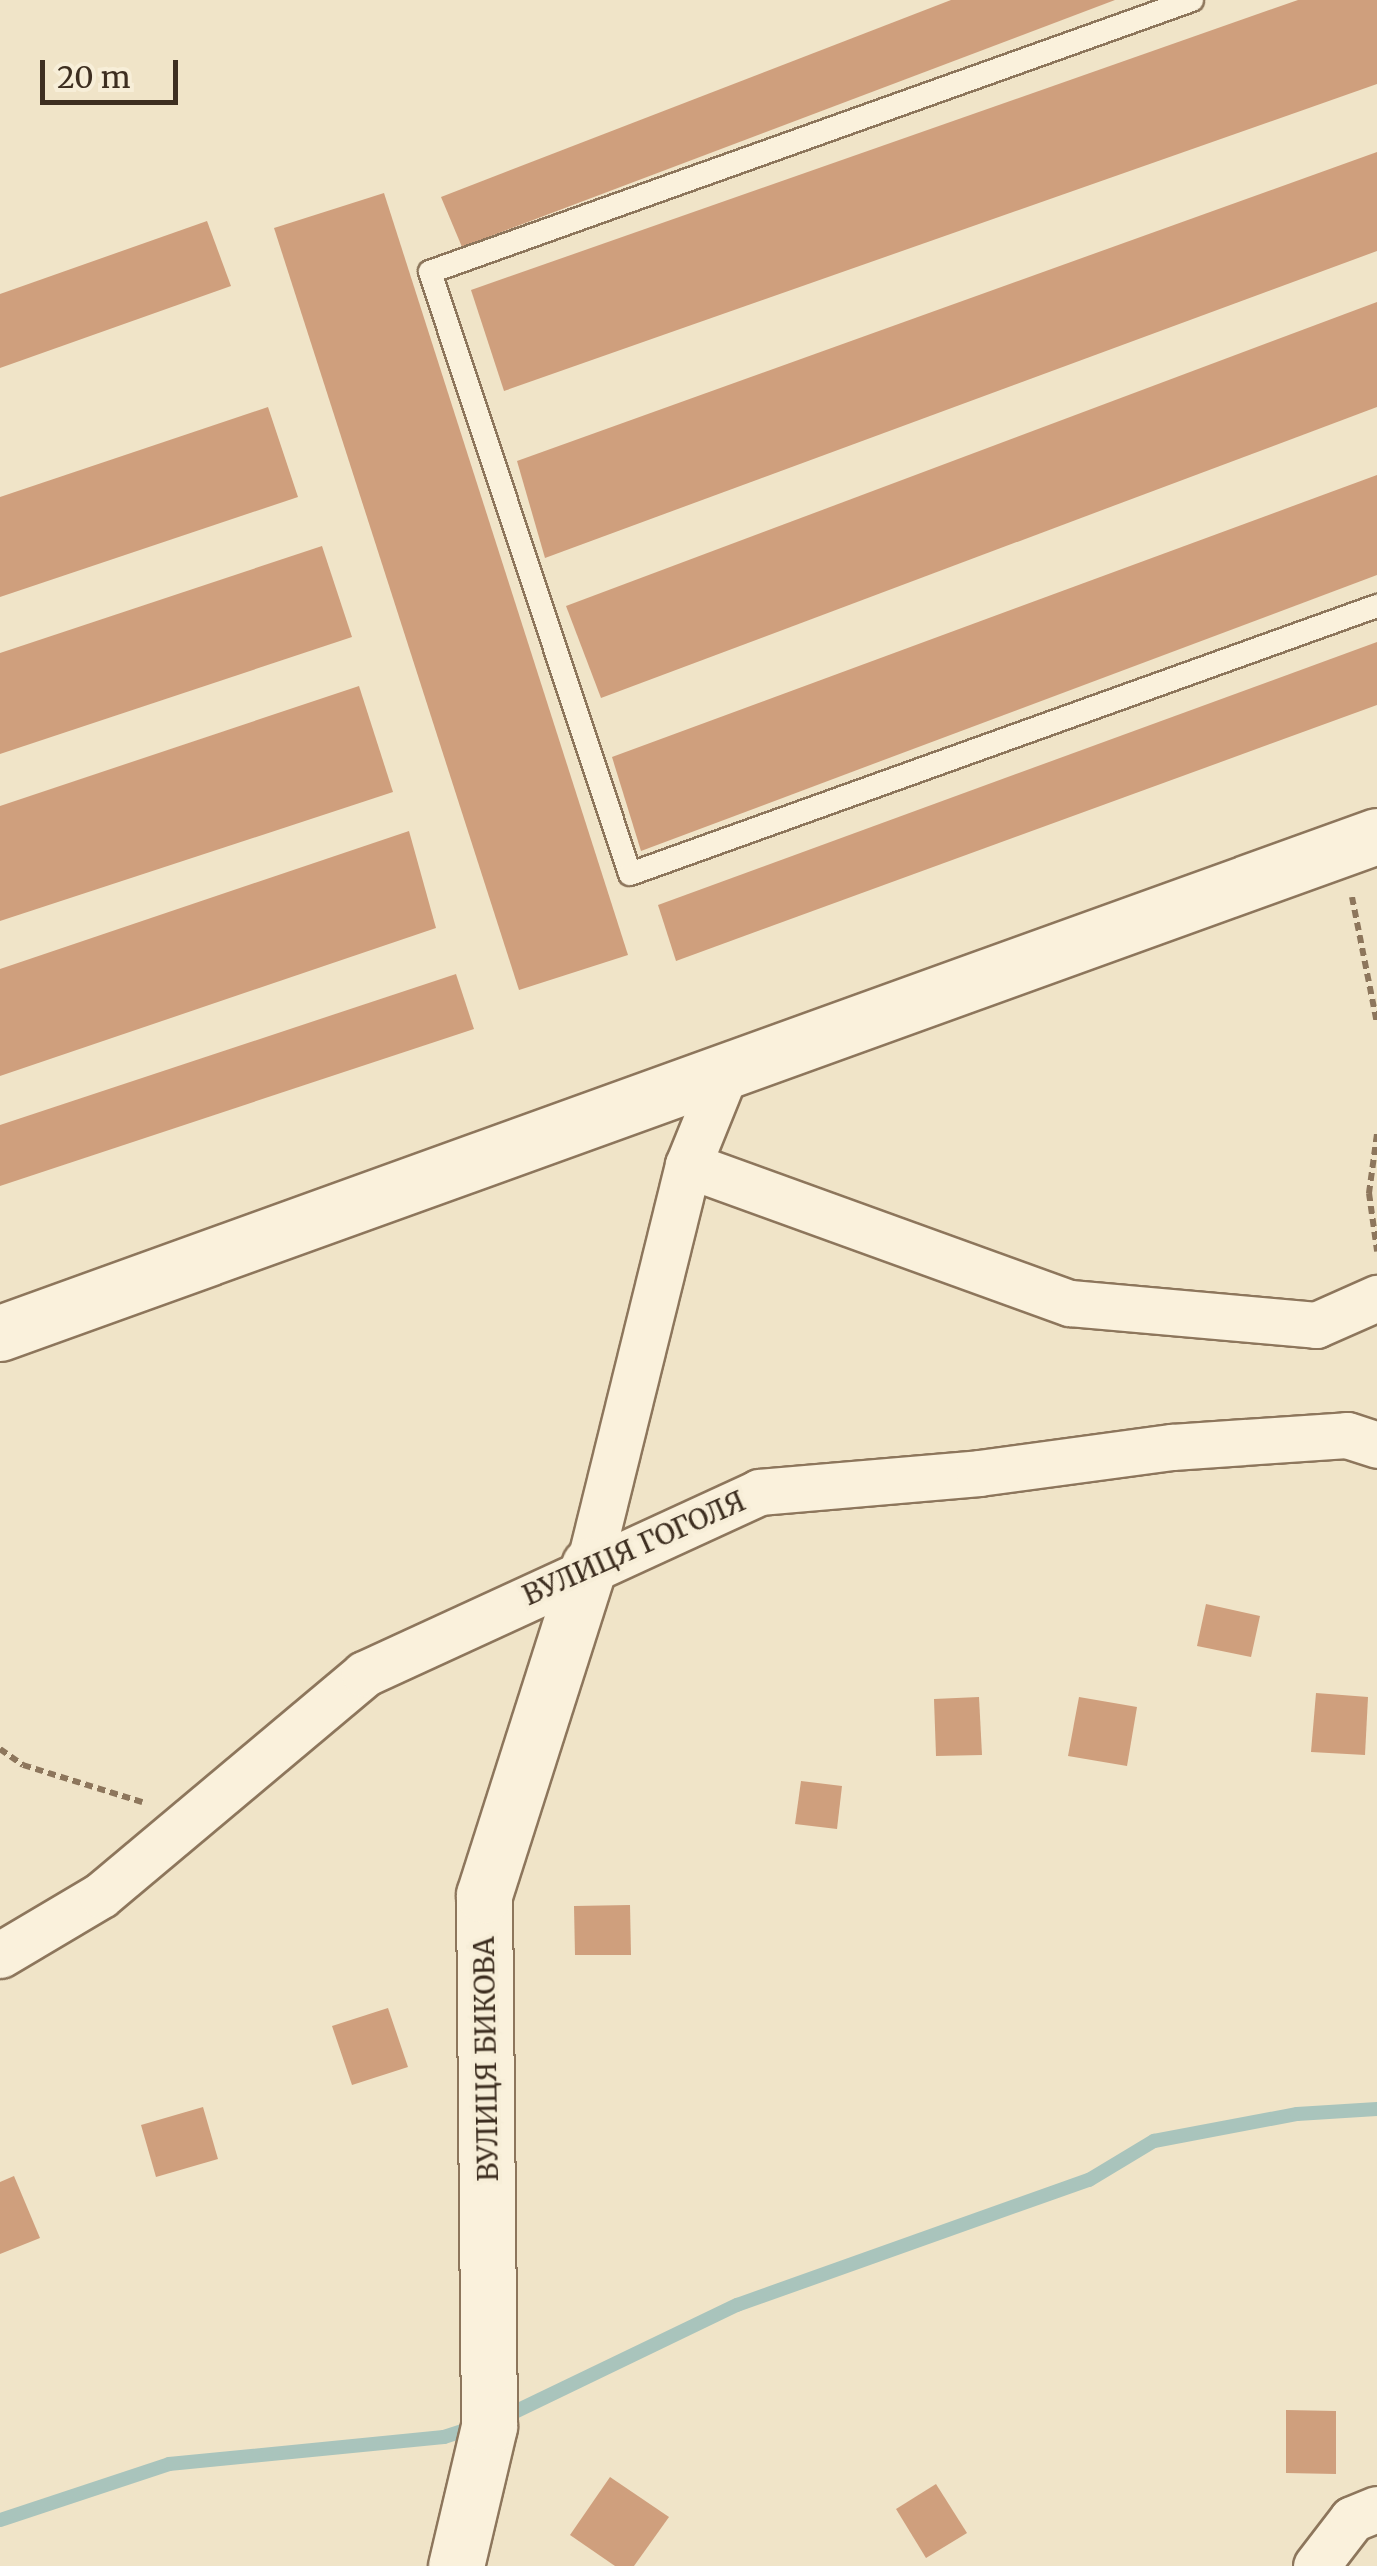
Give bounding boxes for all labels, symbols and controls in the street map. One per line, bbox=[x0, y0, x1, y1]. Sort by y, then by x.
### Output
scale bar bbox=[45, 40, 182, 102]
text: 20 m bbox=[57, 58, 130, 96]
street label: ВУЛИЦЯ ГОГОЛЯ bbox=[517, 1484, 751, 1612]
street label: ВУЛИЦЯ БИКОВА bbox=[467, 1936, 505, 2182]

